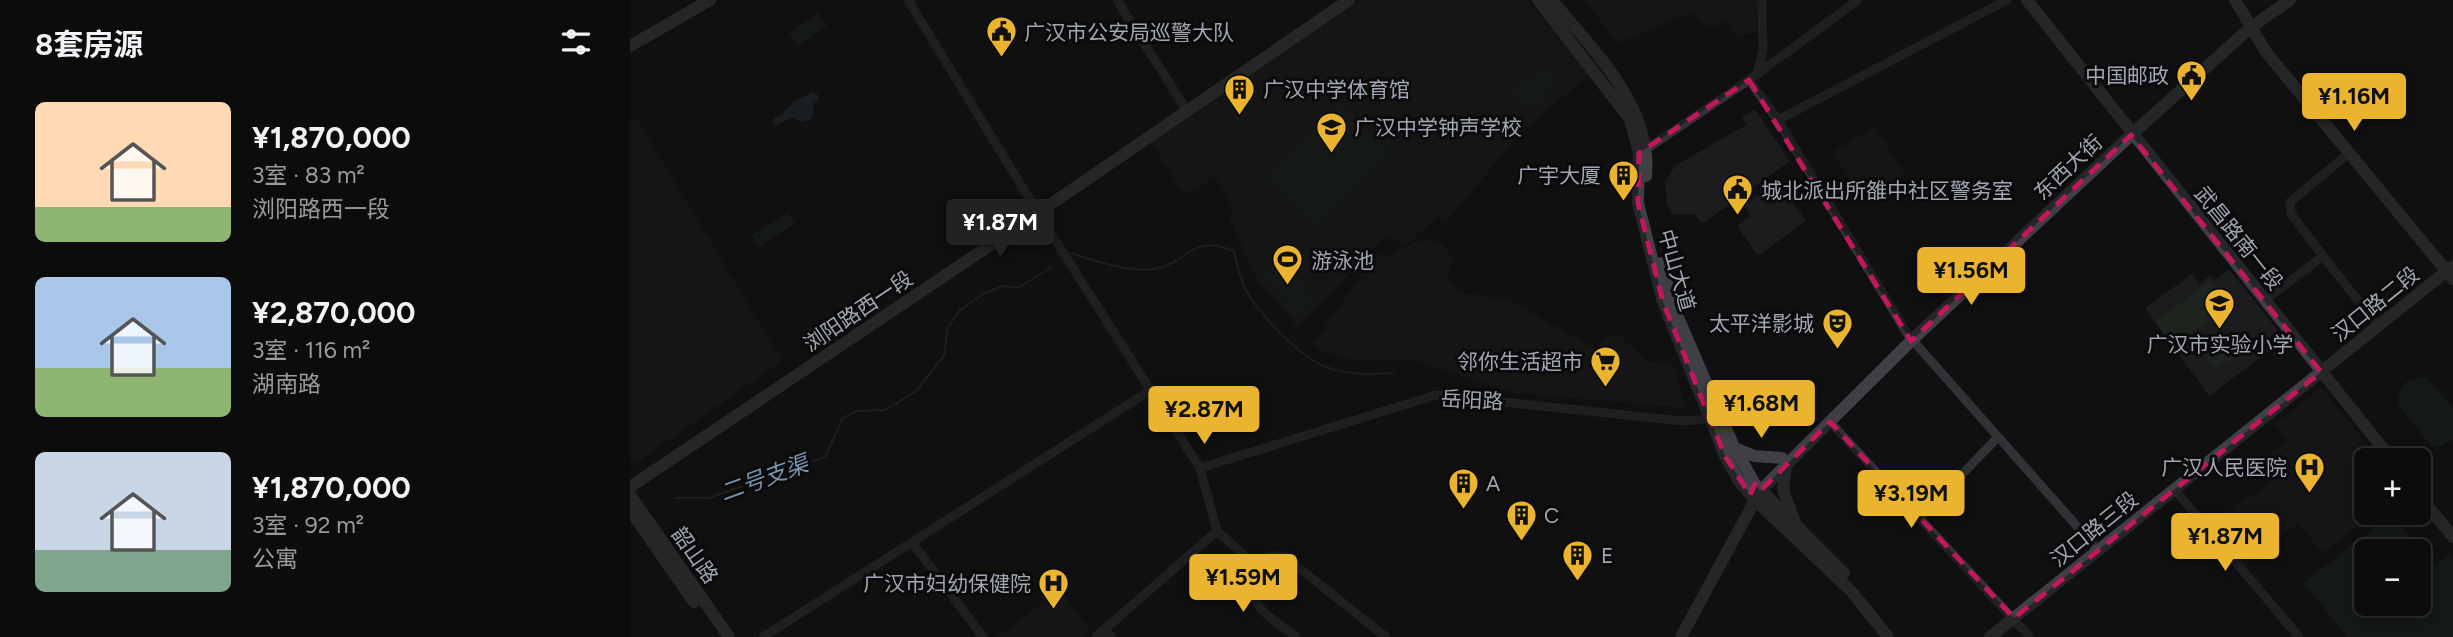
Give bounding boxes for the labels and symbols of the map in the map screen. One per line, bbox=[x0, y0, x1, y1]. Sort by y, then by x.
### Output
public building icon: 广汉市公安局巡警大队 bbox=[984, 15, 1018, 59]
place label: 广汉市公安局巡警大队 bbox=[1024, 20, 1234, 45]
public building icon: 中国邮政 bbox=[2175, 58, 2209, 102]
place label: 中国邮政 bbox=[2085, 63, 2169, 88]
building icon: 广汉中学体育馆 bbox=[1223, 72, 1257, 116]
pin: ¥1.16M bbox=[2297, 74, 2411, 133]
place label: 广汉中学体育馆 bbox=[1263, 77, 1410, 102]
school or university icon: 广汉中学钟声学校 bbox=[1314, 110, 1348, 154]
place label: 广汉中学钟声学校 bbox=[1354, 115, 1522, 140]
street label: 东西大街 bbox=[2029, 129, 2107, 205]
building icon: 广宇大厦 bbox=[1607, 158, 1641, 202]
place label: 广宇大厦 bbox=[1517, 163, 1601, 188]
public building icon: 城北派出所雒中社区警务室 bbox=[1721, 173, 1755, 217]
place label: 城北派出所雒中社区警务室 bbox=[1761, 178, 2013, 203]
street label: 武昌路南一段 bbox=[2190, 181, 2288, 295]
pin: ¥1.87M bbox=[943, 200, 1057, 259]
street label: 中山大道 bbox=[1653, 226, 1701, 314]
sports icon: 游泳池 bbox=[1271, 243, 1305, 287]
pin: ¥1.56M bbox=[1914, 247, 2028, 307]
place label: 游泳池 bbox=[1311, 248, 1374, 273]
street label: 汉口路二段 bbox=[2326, 261, 2424, 347]
street label: 浏阳路西一段 bbox=[799, 265, 917, 357]
school or university icon: 广汉市实验小学 bbox=[2203, 287, 2237, 331]
theatre icon: 太平洋影城 bbox=[1820, 306, 1854, 350]
place label: 太平洋影城 bbox=[1709, 311, 1814, 336]
place label: 广汉市实验小学 bbox=[2147, 332, 2294, 357]
supermarket icon: 邻你生活超市 bbox=[1589, 344, 1623, 388]
place label: 邻你生活超市 bbox=[1457, 349, 1583, 374]
pin: ¥1.68M bbox=[1704, 380, 1818, 440]
pin: ¥2.87M bbox=[1147, 386, 1261, 446]
street label: 岳阳路 bbox=[1440, 386, 1504, 414]
water label: 二号支渠 bbox=[716, 448, 815, 507]
hospital icon: 广汉人民医院 bbox=[2293, 450, 2327, 494]
place label: 广汉人民医院 bbox=[2161, 455, 2287, 480]
building icon: A bbox=[1446, 466, 1480, 510]
pin: ¥3.19M bbox=[1854, 470, 1968, 530]
place label: A bbox=[1486, 471, 1500, 496]
street label: 汉口路三段 bbox=[2045, 486, 2143, 572]
building icon: C bbox=[1504, 498, 1538, 542]
place label: C bbox=[1544, 503, 1559, 528]
pin: ¥1.87M bbox=[2168, 514, 2282, 573]
street label: 韶山路 bbox=[667, 522, 723, 588]
building icon: E bbox=[1561, 538, 1595, 582]
place label: E bbox=[1601, 543, 1613, 568]
pin: ¥1.59M bbox=[1186, 554, 1300, 614]
hospital icon: 广汉市妇幼保健院 bbox=[1037, 566, 1071, 610]
place label: 广汉市妇幼保健院 bbox=[863, 571, 1031, 596]

